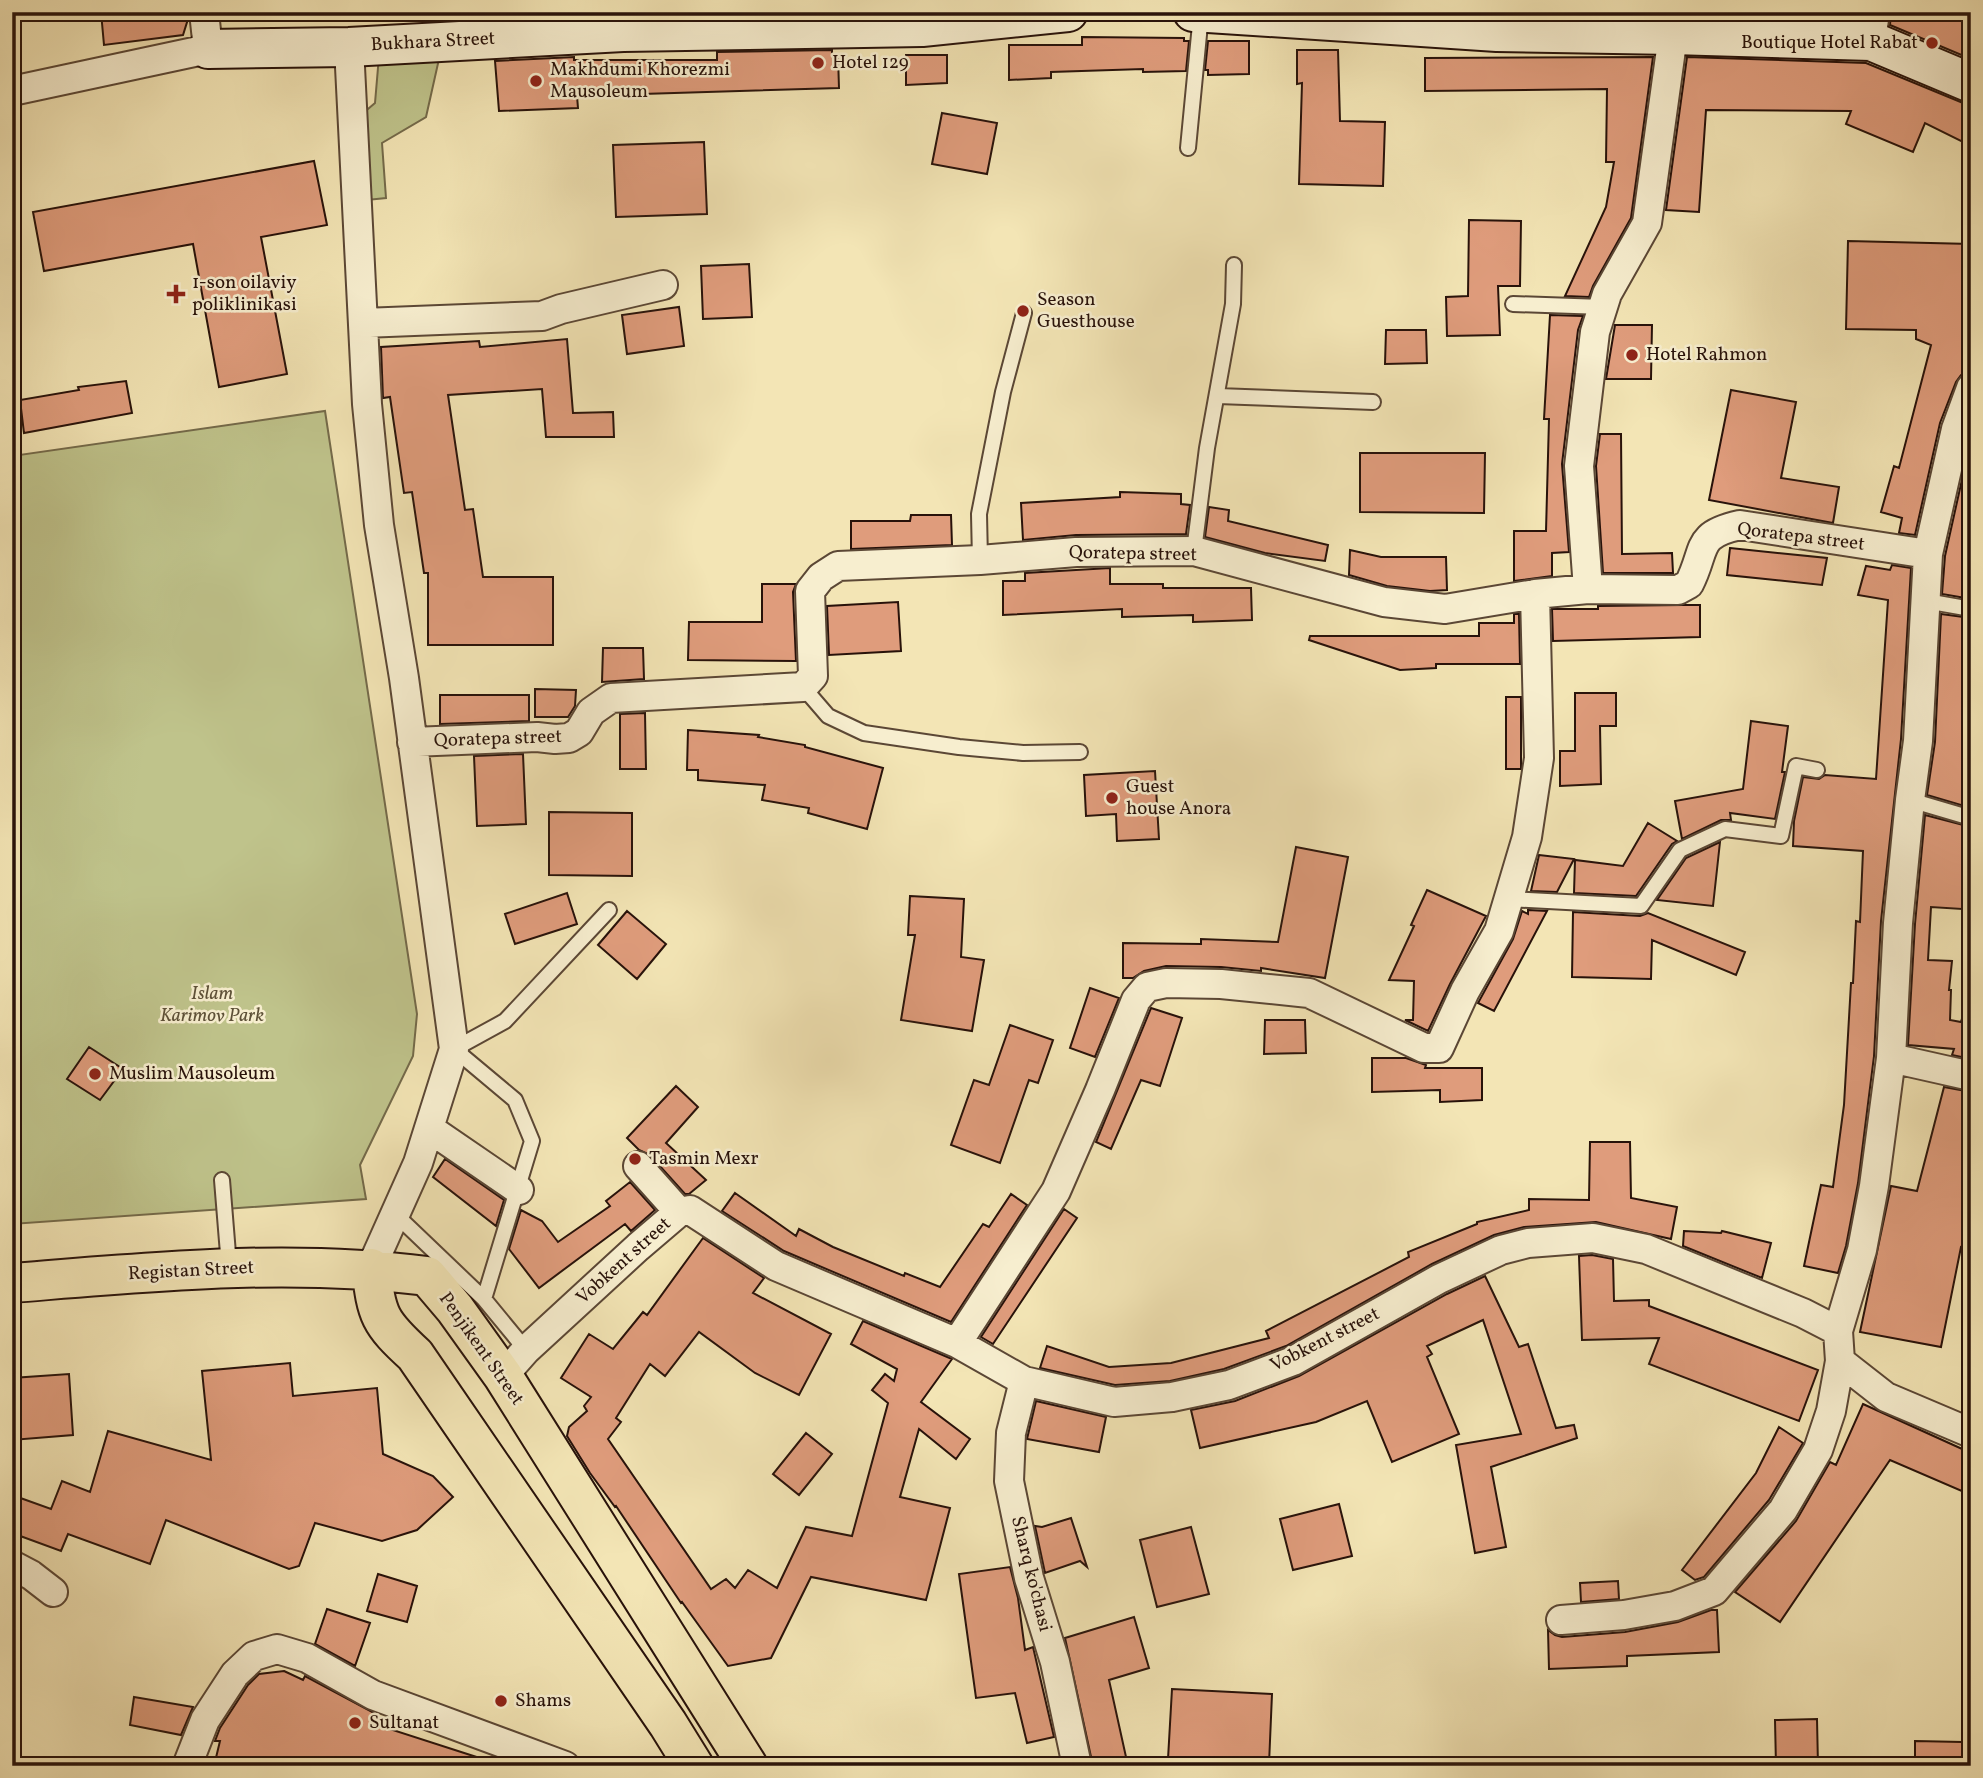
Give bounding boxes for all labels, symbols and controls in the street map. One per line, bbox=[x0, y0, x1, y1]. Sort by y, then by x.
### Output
street label: Bukhara Street bbox=[370, 26, 496, 58]
place label: Boutique Hotel Rabat bbox=[1741, 30, 1918, 56]
marker: Boutique Hotel Rabat bbox=[1924, 35, 1940, 51]
place label: Hotel 129 bbox=[832, 50, 909, 76]
marker: Hotel 129 bbox=[810, 55, 826, 71]
place label: Makhdumi Khorezmi Mausoleum bbox=[550, 57, 730, 105]
marker: Makhdumi Khorezmi Mausoleum bbox=[528, 73, 544, 89]
place label: 1-son oilaviy poliklinikasi bbox=[192, 270, 297, 318]
marker: 1-son oilaviy poliklinikasi bbox=[166, 284, 186, 304]
place label: Season Guesthouse bbox=[1037, 287, 1135, 335]
marker: Season Guesthouse bbox=[1015, 303, 1031, 319]
place label: Hotel Rahmon bbox=[1646, 342, 1767, 368]
marker: Hotel Rahmon bbox=[1624, 347, 1640, 363]
street label: Qoratepa street bbox=[1736, 516, 1867, 558]
street label: Qoratepa street bbox=[1069, 540, 1198, 568]
street label: Qoratepa street bbox=[433, 724, 563, 754]
place label: Guest house Anora bbox=[1126, 774, 1231, 822]
marker: Guest house Anora bbox=[1104, 790, 1120, 806]
park label: Islam Karimov Park bbox=[160, 981, 264, 1029]
place label: Muslim Mausoleum bbox=[109, 1061, 275, 1087]
marker: Muslim Mausoleum bbox=[87, 1066, 103, 1082]
place label: Tasmin Mexr bbox=[649, 1146, 758, 1172]
marker: Tasmin Mexr bbox=[627, 1151, 643, 1167]
street label: Vobkent street bbox=[571, 1211, 677, 1311]
street label: Registan Street bbox=[127, 1255, 255, 1287]
street label: Penjikent Street bbox=[432, 1287, 530, 1411]
street label: Vobkent street bbox=[1266, 1301, 1385, 1379]
street label: Sharq ko'chasi bbox=[1004, 1513, 1058, 1635]
place label: Shams bbox=[515, 1688, 571, 1714]
marker: Shams bbox=[493, 1693, 509, 1709]
place label: Sultanat bbox=[369, 1710, 440, 1736]
marker: Sultanat bbox=[347, 1715, 363, 1731]

